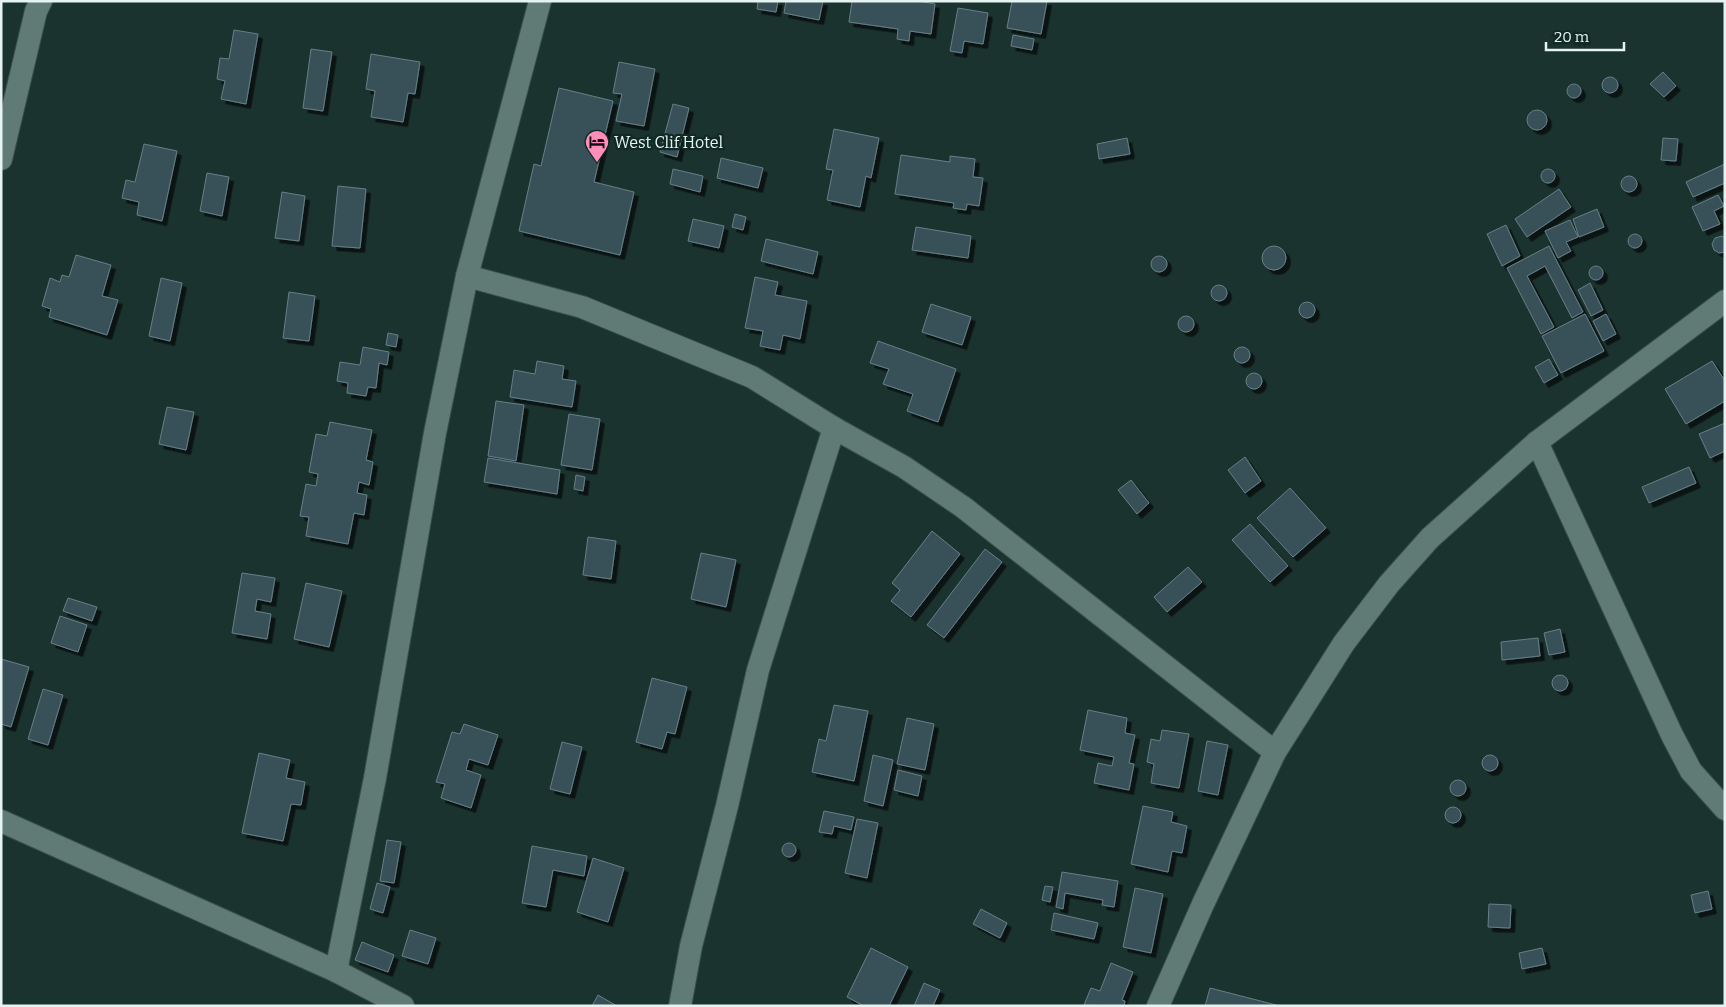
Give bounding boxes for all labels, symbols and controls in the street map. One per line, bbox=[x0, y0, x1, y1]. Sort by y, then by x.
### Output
scale bar bbox=[1546, 20, 1624, 52]
text: 20 m bbox=[1554, 28, 1590, 46]
hotel icon: West Clif Hotel bbox=[584, 129, 610, 163]
place label: West Clif Hotel bbox=[614, 133, 724, 152]

